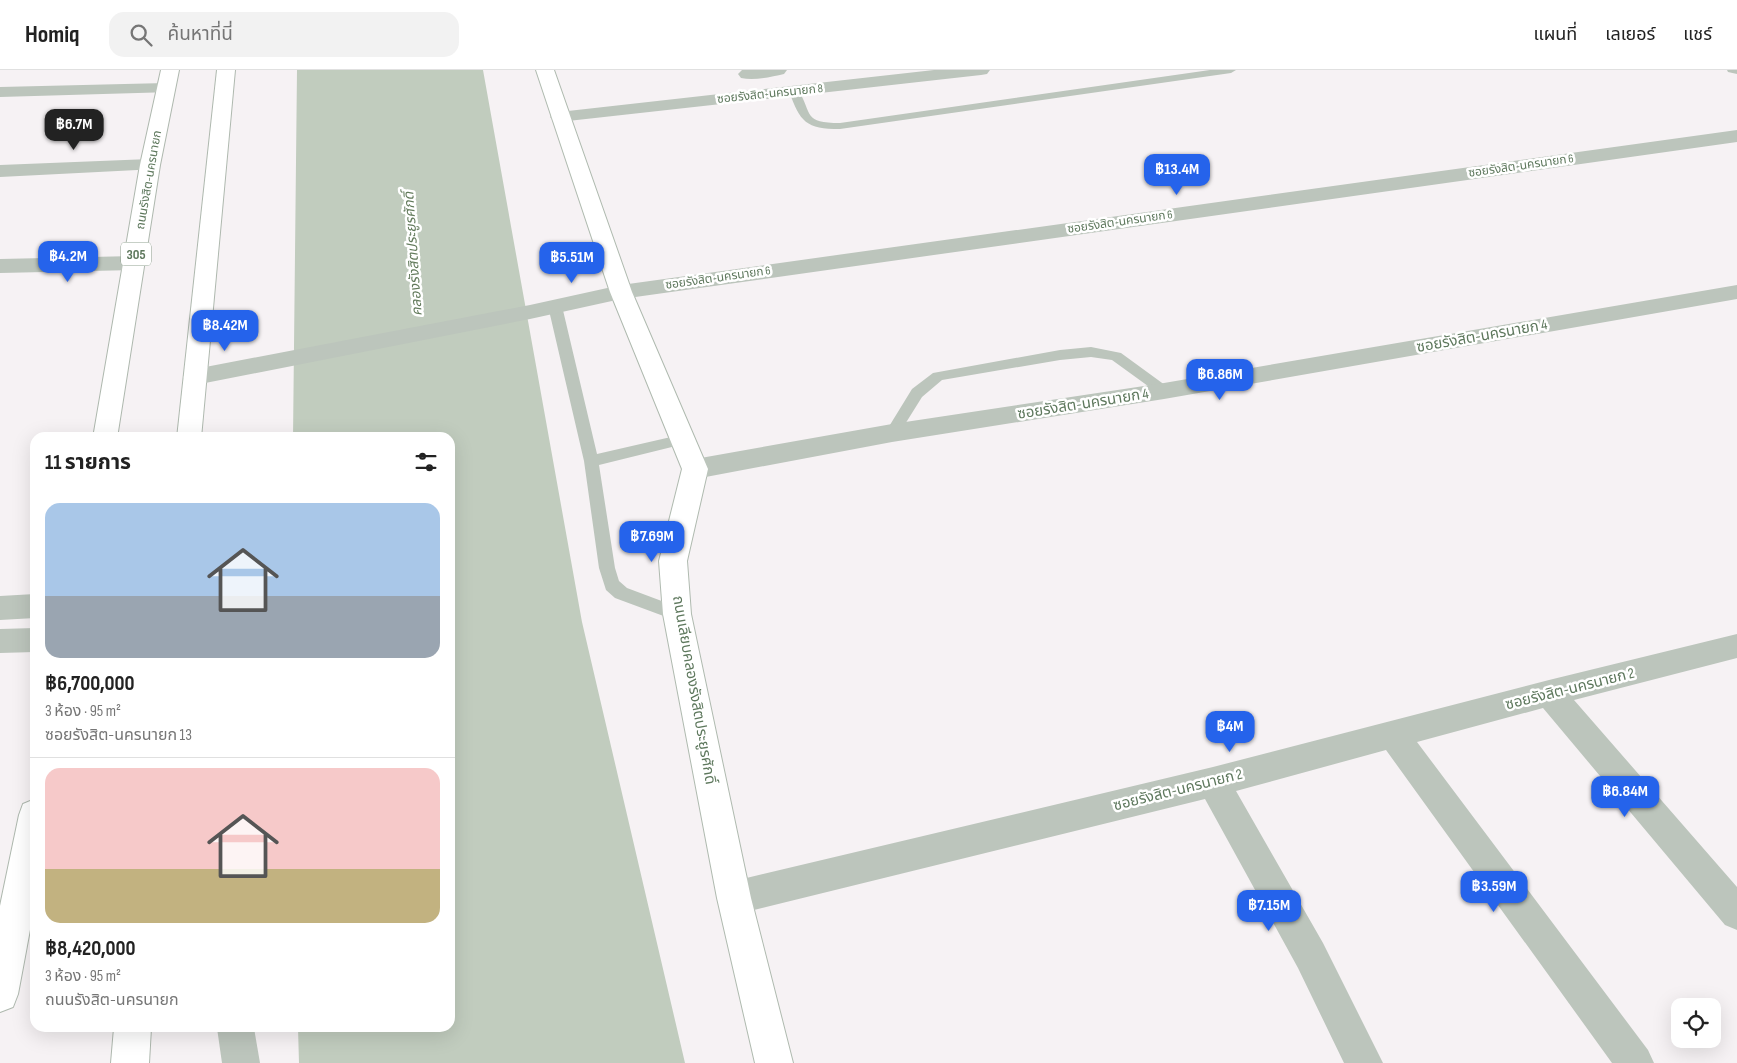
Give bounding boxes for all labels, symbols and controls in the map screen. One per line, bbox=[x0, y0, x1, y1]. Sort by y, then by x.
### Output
search box bbox=[109, 12, 459, 57]
text: Homiq bbox=[25, 20, 79, 49]
icon: search bbox=[127, 21, 155, 49]
text: ค้นหาที่นี่ bbox=[167, 23, 233, 46]
text: แผนที่ bbox=[1533, 24, 1577, 45]
text: เลเยอร์ bbox=[1605, 24, 1655, 45]
text: แชร์ bbox=[1683, 24, 1712, 45]
street label: ซอยรังสิต-นครนายก 8 bbox=[716, 81, 824, 107]
pin: ฿6.7M bbox=[39, 108, 109, 151]
text: ฿6.7M bbox=[56, 115, 92, 134]
street label: ถนนรังสิต-นครนายก bbox=[133, 129, 165, 231]
street label: ซอยรังสิต-นครนายก 6 bbox=[1467, 151, 1575, 181]
pin: ฿13.4M bbox=[1136, 154, 1218, 196]
text: ฿13.4M bbox=[1155, 160, 1199, 179]
water label: คลองรังสิตประยูรศักดิ์ bbox=[400, 187, 426, 317]
street label: ซอยรังสิต-นครนายก 6 bbox=[1066, 207, 1174, 237]
pin: ฿4.2M bbox=[33, 240, 103, 283]
road number: 305 bbox=[121, 242, 151, 265]
pin: ฿5.51M bbox=[531, 242, 613, 284]
text: ฿4.2M bbox=[49, 247, 87, 266]
text: ฿5.51M bbox=[550, 248, 594, 267]
street label: ซอยรังสิต-นครนายก 6 bbox=[664, 263, 772, 293]
pin: ฿8.42M bbox=[184, 310, 266, 352]
street label: ซอยรังสิต-นครนายก 4 bbox=[1415, 315, 1549, 357]
text: ฿8.42M bbox=[202, 316, 248, 335]
pin: ฿6.86M bbox=[1179, 358, 1261, 401]
text: ฿6.86M bbox=[1197, 365, 1243, 384]
street label: ซอยรังสิต-นครนายก 4 bbox=[1016, 384, 1150, 424]
icon: filters bbox=[412, 448, 440, 476]
text: 11 รายการ bbox=[45, 450, 131, 475]
pin: ฿7.69M bbox=[611, 520, 693, 563]
text: ฿7.69M bbox=[630, 527, 674, 546]
icon: home bbox=[198, 535, 288, 625]
street label: ถนนเลียบคลองรังสิตประยูรศักดิ์ bbox=[668, 594, 720, 786]
street label: ซอยรังสิต-นครนายก 2 bbox=[1503, 664, 1637, 714]
text: ฿6,700,000 bbox=[45, 671, 134, 696]
text: 3 ห้อง · 95 m² bbox=[45, 702, 121, 721]
pin: ฿4M bbox=[1206, 710, 1254, 753]
text: ฿4M bbox=[1217, 717, 1243, 736]
text: ซอยรังสิต-นครนายก 13 bbox=[45, 726, 192, 745]
street label: ซอยรังสิต-นครนายก 2 bbox=[1111, 765, 1245, 815]
pin: ฿6.84M bbox=[1584, 776, 1666, 818]
text: ฿6.84M bbox=[1602, 782, 1648, 801]
icon: home bbox=[198, 801, 288, 891]
pin: ฿3.59M bbox=[1453, 870, 1535, 913]
text: ฿3.59M bbox=[1472, 877, 1516, 896]
pin: ฿7.15M bbox=[1228, 890, 1310, 932]
text: ฿7.15M bbox=[1248, 896, 1290, 915]
text: ฿8,420,000 bbox=[45, 936, 135, 961]
text: 3 ห้อง · 95 m² bbox=[45, 967, 121, 986]
text: ถนนรังสิต-นครนายก bbox=[45, 991, 179, 1010]
map controls bbox=[1671, 998, 1721, 1048]
button: locate bbox=[1671, 998, 1721, 1048]

